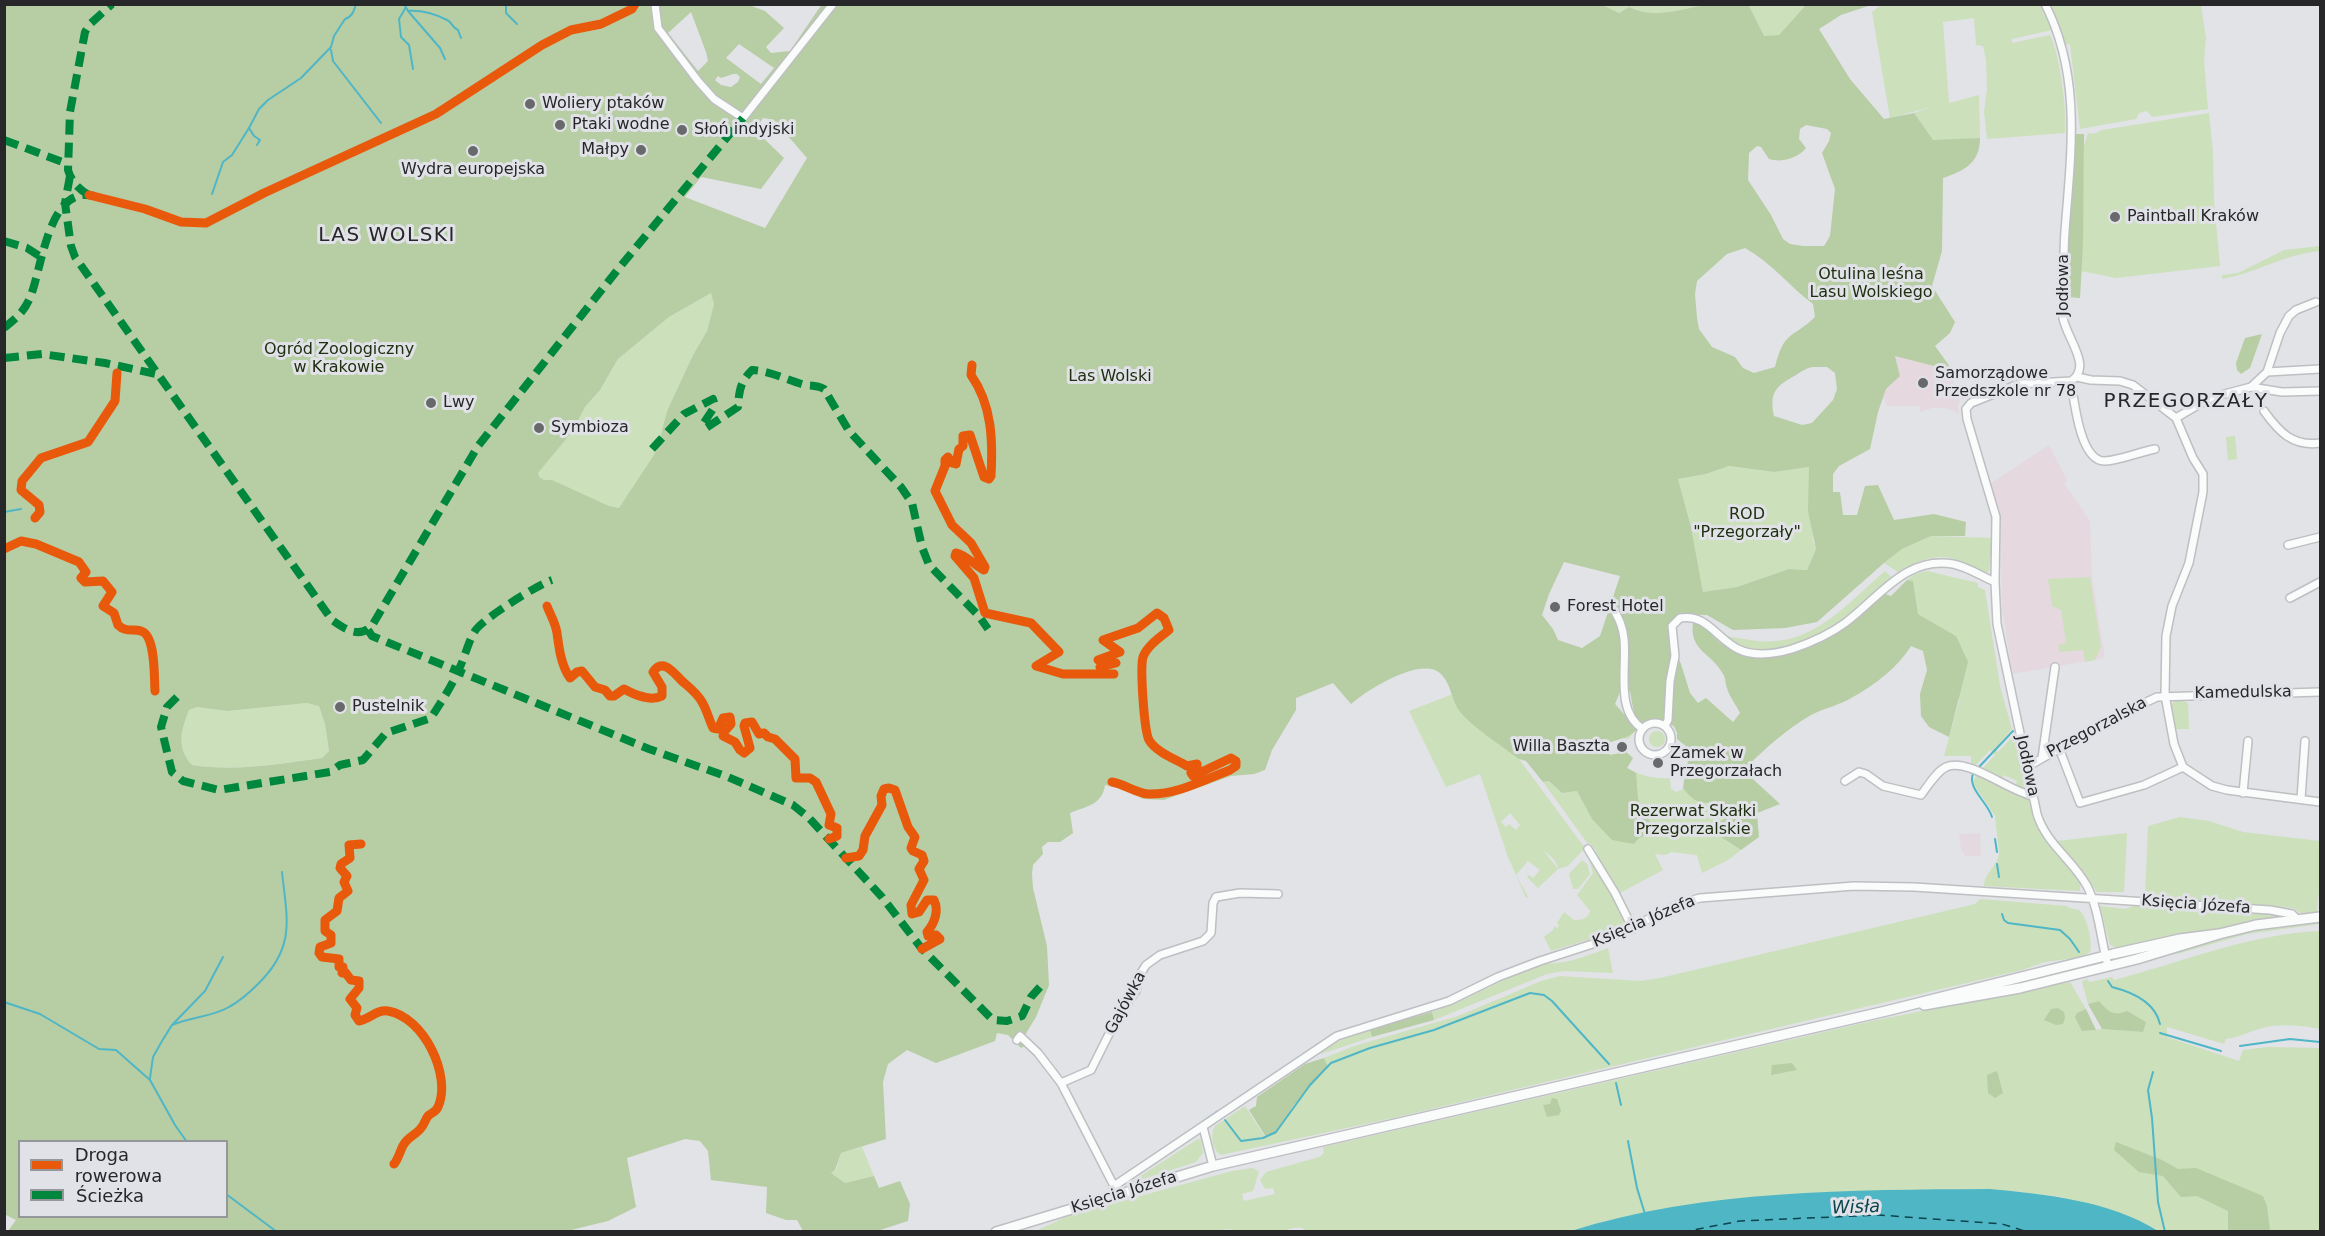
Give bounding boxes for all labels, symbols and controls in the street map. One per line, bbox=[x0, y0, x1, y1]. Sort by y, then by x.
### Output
place label: Woliery ptaków bbox=[542, 94, 664, 114]
marker: Woliery ptaków bbox=[523, 97, 537, 111]
place label: Ptaki wodne bbox=[572, 115, 670, 135]
marker: Ptaki wodne bbox=[553, 118, 567, 132]
place label: Słoń indyjski bbox=[694, 120, 794, 140]
marker: Słoń indyjski bbox=[675, 123, 689, 137]
place label: Małpy bbox=[581, 140, 629, 160]
marker: Małpy bbox=[634, 143, 648, 157]
marker: Wydra europejska bbox=[466, 144, 480, 158]
place label: Wydra europejska bbox=[401, 160, 545, 180]
place label: Paintball Kraków bbox=[2127, 207, 2259, 227]
marker: Paintball Kraków bbox=[2108, 210, 2122, 224]
district label: LAS WOLSKI bbox=[318, 224, 456, 248]
street label: Jodłowa bbox=[2054, 254, 2074, 316]
park label: Otulina leśna Lasu Wolskiego bbox=[1809, 265, 1933, 303]
park label: Ogród Zoologiczny w Krakowie bbox=[264, 340, 414, 378]
place label: Samorządowe Przedszkole nr 78 bbox=[1935, 364, 2076, 402]
park label: Las Wolski bbox=[1068, 367, 1152, 387]
marker: Samorządowe Przedszkole nr 78 bbox=[1916, 376, 1930, 390]
district label: PRZEGORZAŁY bbox=[2104, 390, 2268, 414]
place label: Lwy bbox=[443, 393, 474, 413]
marker: Lwy bbox=[424, 396, 438, 410]
place label: Symbioza bbox=[551, 418, 629, 438]
marker: Symbioza bbox=[532, 421, 546, 435]
park label: ROD "Przegorzały" bbox=[1693, 505, 1801, 543]
place label: Forest Hotel bbox=[1567, 597, 1664, 617]
marker: Forest Hotel bbox=[1548, 600, 1562, 614]
street label: Kamedulska bbox=[2194, 683, 2292, 703]
street label: Przegorzalska bbox=[2044, 694, 2150, 762]
place label: Pustelnik bbox=[352, 697, 424, 717]
marker: Pustelnik bbox=[333, 700, 347, 714]
street label: Jodłowa bbox=[2011, 734, 2043, 798]
place label: Willa Baszta bbox=[1513, 737, 1610, 757]
marker: Willa Baszta bbox=[1615, 740, 1629, 754]
place label: Zamek w Przegorzałach bbox=[1670, 744, 1782, 782]
marker: Zamek w Przegorzałach bbox=[1651, 756, 1665, 770]
park label: Rezerwat Skałki Przegorzalskie bbox=[1630, 802, 1756, 840]
street label: Księcia Józefa bbox=[1590, 892, 1698, 952]
street label: Księcia Józefa bbox=[2141, 892, 2251, 918]
street label: Gajówka bbox=[1101, 968, 1151, 1038]
legend bbox=[18, 1140, 228, 1218]
text: Droga rowerowa bbox=[75, 1144, 162, 1186]
street label: Księcia Józefa bbox=[1069, 1168, 1179, 1218]
text: Ścieżka bbox=[76, 1185, 144, 1206]
water label: Wisła bbox=[1831, 1196, 1881, 1220]

